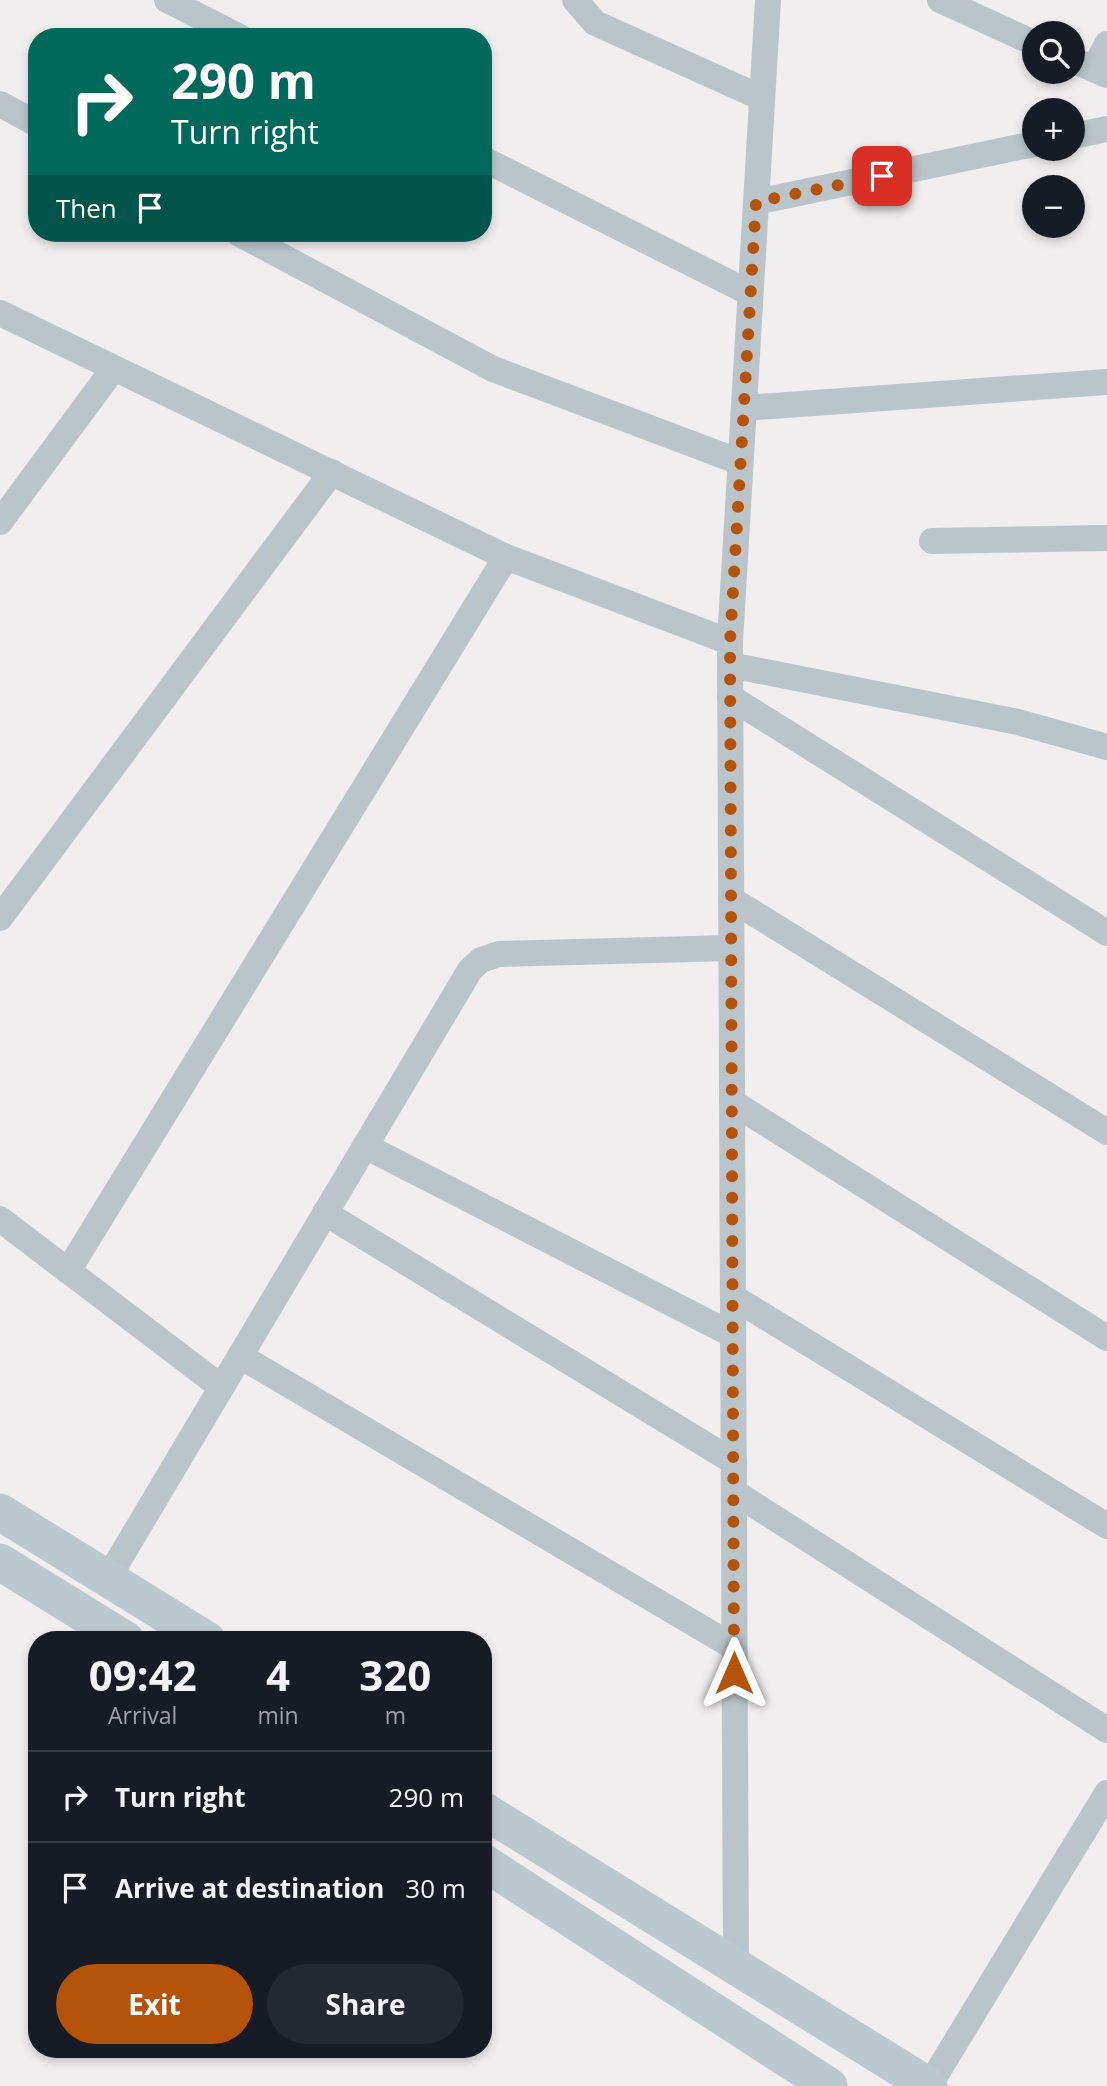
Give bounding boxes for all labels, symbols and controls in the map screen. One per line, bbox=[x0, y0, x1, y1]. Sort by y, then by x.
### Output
map controls bbox=[1022, 21, 1085, 238]
button: search bbox=[1022, 21, 1085, 84]
text: 290 m bbox=[171, 47, 316, 113]
icon: right bbox=[56, 56, 147, 147]
button: + bbox=[1022, 98, 1085, 161]
text: Turn right bbox=[171, 110, 319, 153]
pin bbox=[852, 146, 912, 206]
icon: arrive bbox=[863, 157, 901, 195]
button: − bbox=[1022, 175, 1085, 238]
icon: arrive bbox=[131, 189, 169, 227]
text: Then bbox=[56, 190, 117, 226]
position arrow bbox=[697, 1636, 771, 1710]
text: 09:42 bbox=[89, 1646, 197, 1703]
text: 4 bbox=[266, 1646, 290, 1703]
text: 320 bbox=[359, 1646, 431, 1703]
text: Arrival bbox=[108, 1699, 177, 1731]
text: min bbox=[257, 1699, 299, 1731]
text: m bbox=[385, 1699, 406, 1731]
icon: right bbox=[56, 1778, 94, 1816]
text: Turn right bbox=[115, 1779, 246, 1815]
text: 290 m bbox=[389, 1779, 464, 1815]
icon: arrive bbox=[56, 1869, 94, 1907]
text: Arrive at destination bbox=[115, 1870, 384, 1906]
text: 30 m bbox=[405, 1870, 466, 1906]
button: Exit bbox=[56, 1964, 253, 2044]
button: Share bbox=[267, 1964, 464, 2044]

